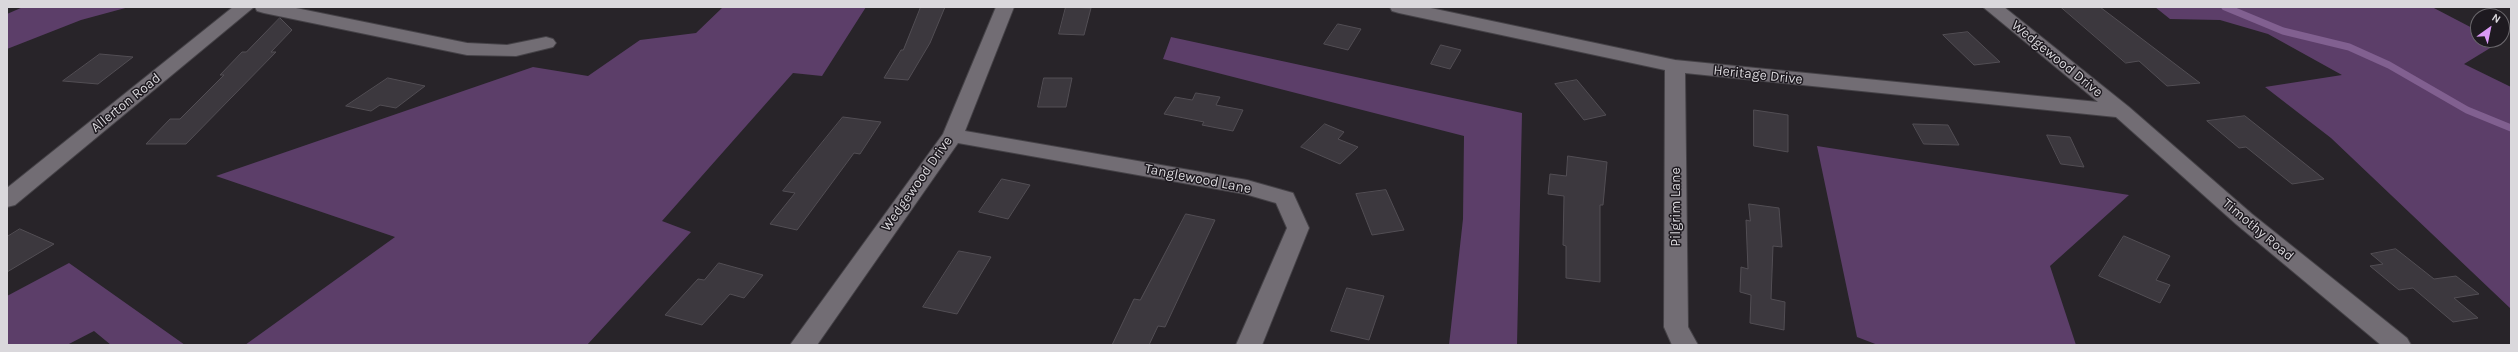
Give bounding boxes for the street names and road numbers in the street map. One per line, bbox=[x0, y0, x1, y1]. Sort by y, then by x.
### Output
street label: Wedgewood Drive bbox=[2008, 17, 2106, 101]
street label: Heritage Drive bbox=[1712, 62, 1804, 88]
street label: Allerton Road bbox=[88, 70, 164, 136]
street label: Wedgewood Drive bbox=[878, 133, 956, 235]
street label: Tanglewood Lane bbox=[1143, 160, 1253, 198]
street label: Pilgrim Lane bbox=[1668, 167, 1684, 247]
street label: Timothy Road bbox=[2219, 195, 2297, 265]

